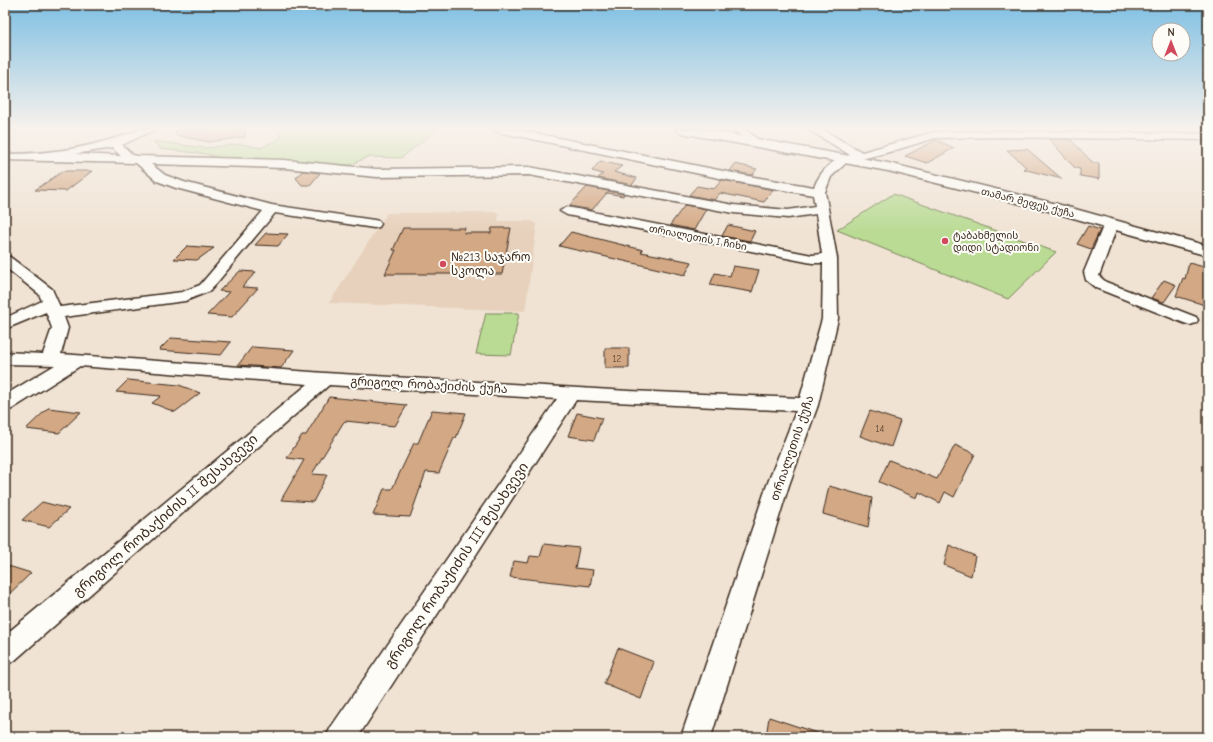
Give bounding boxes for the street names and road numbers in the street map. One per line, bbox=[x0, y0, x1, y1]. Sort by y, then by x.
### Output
street label: თამარ მეფეს ქუჩა bbox=[980, 186, 1076, 220]
street label: თრიალეთის I ჩიხი bbox=[648, 223, 748, 253]
street label: გრიგოლ რობაქიძის ქუჩა bbox=[350, 374, 508, 397]
street label: თრიალეთის ქუჩა bbox=[767, 394, 818, 503]
street label: გრიგოლ რობაქიძის II შესახვევი bbox=[69, 430, 261, 600]
street label: გრიგოლ რობაქიძის III შესახვევი bbox=[381, 459, 532, 672]

